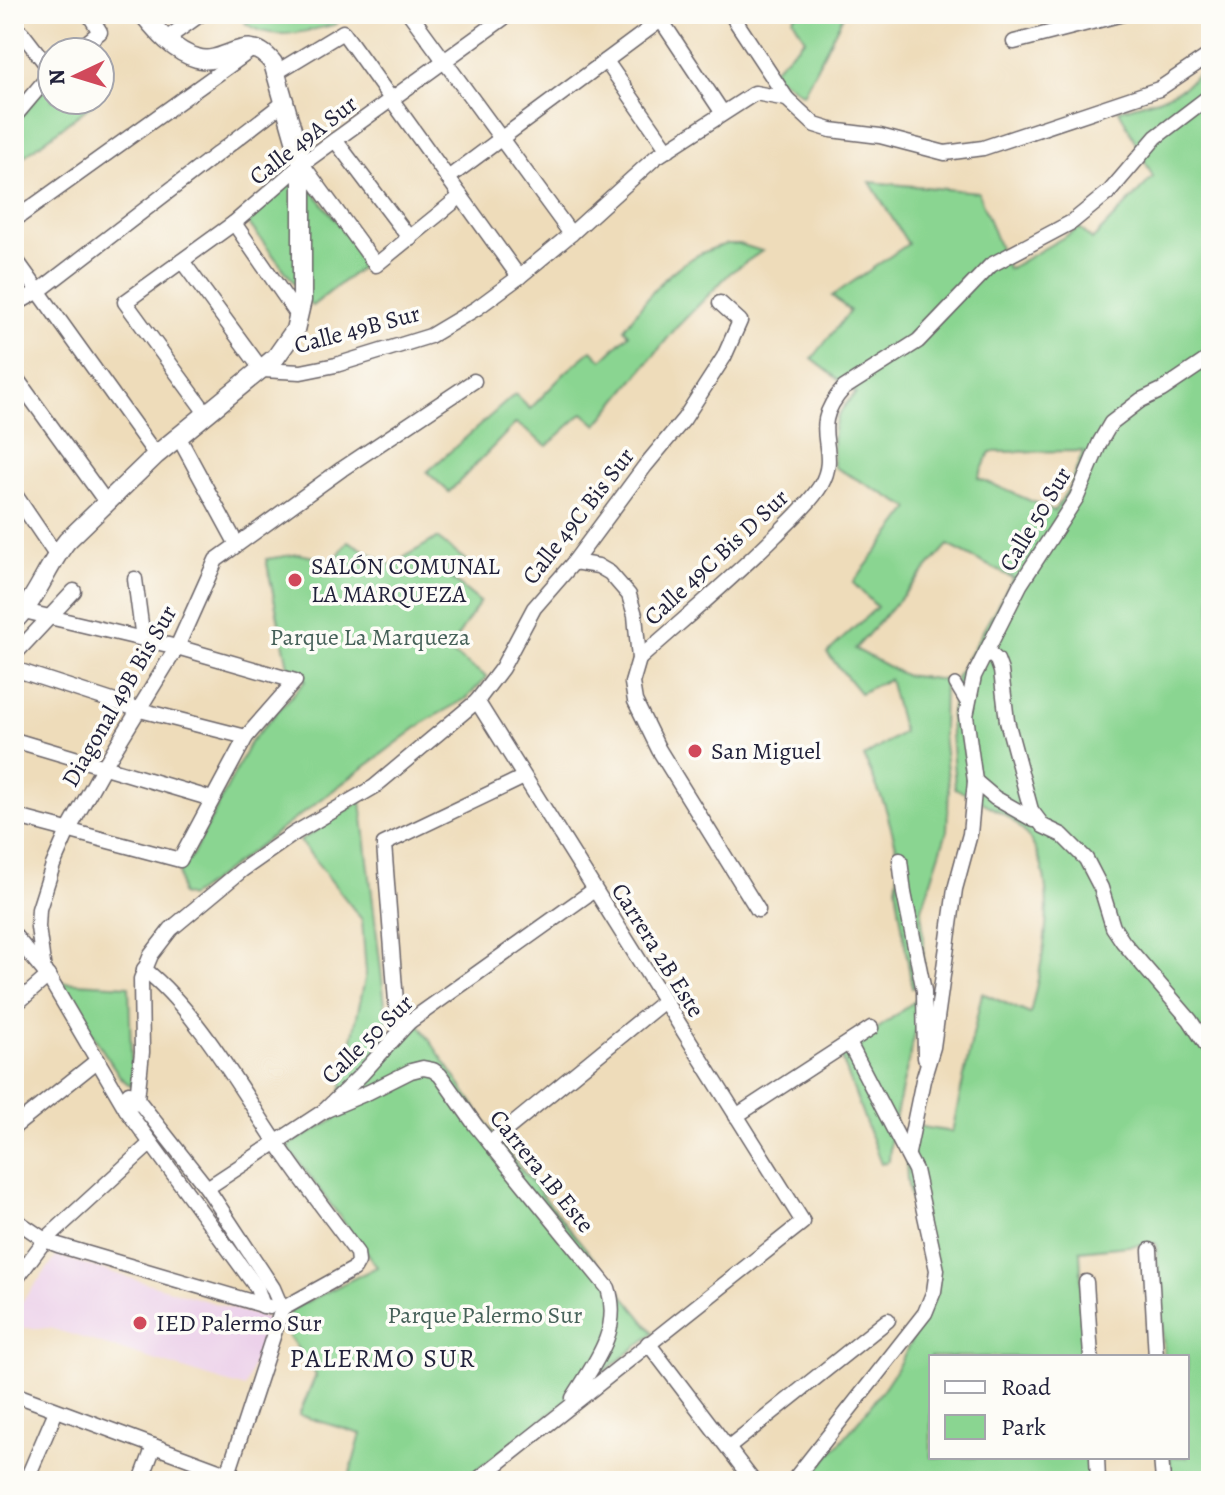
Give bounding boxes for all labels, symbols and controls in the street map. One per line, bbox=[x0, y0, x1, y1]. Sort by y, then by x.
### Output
north arrow bbox=[36, 36, 116, 116]
text: N bbox=[42, 68, 73, 86]
street label: Calle 49A Sur bbox=[242, 88, 364, 192]
street label: Calle 49B Sur bbox=[290, 297, 424, 361]
street label: Calle 49C Bis Sur bbox=[515, 441, 641, 591]
street label: Calle 50 Sur bbox=[991, 461, 1079, 577]
street label: Calle 49C Bis D Sur bbox=[637, 482, 795, 632]
place label: SALÓN COMUNAL LA MARQUEZA bbox=[311, 550, 501, 610]
marker: SALÓN COMUNAL LA MARQUEZA bbox=[286, 571, 304, 589]
street label: Diagonal 49B Bis Sur bbox=[54, 599, 184, 793]
park label: Parque La Marqueza bbox=[270, 621, 471, 653]
place label: San Miguel bbox=[711, 735, 821, 767]
marker: San Miguel bbox=[686, 742, 704, 760]
street label: Carrera 2B Este bbox=[604, 877, 712, 1023]
street label: Calle 50 Sur bbox=[314, 987, 420, 1091]
street label: Carrera 1B Este bbox=[482, 1103, 602, 1239]
park label: Parque Palermo Sur bbox=[387, 1299, 583, 1331]
place label: IED Palermo Sur bbox=[156, 1307, 322, 1339]
marker: IED Palermo Sur bbox=[131, 1314, 149, 1332]
district label: PALERMO SUR bbox=[289, 1341, 477, 1376]
legend bbox=[929, 1355, 1189, 1459]
text: Road bbox=[1001, 1371, 1051, 1403]
text: Park bbox=[1001, 1411, 1046, 1443]

